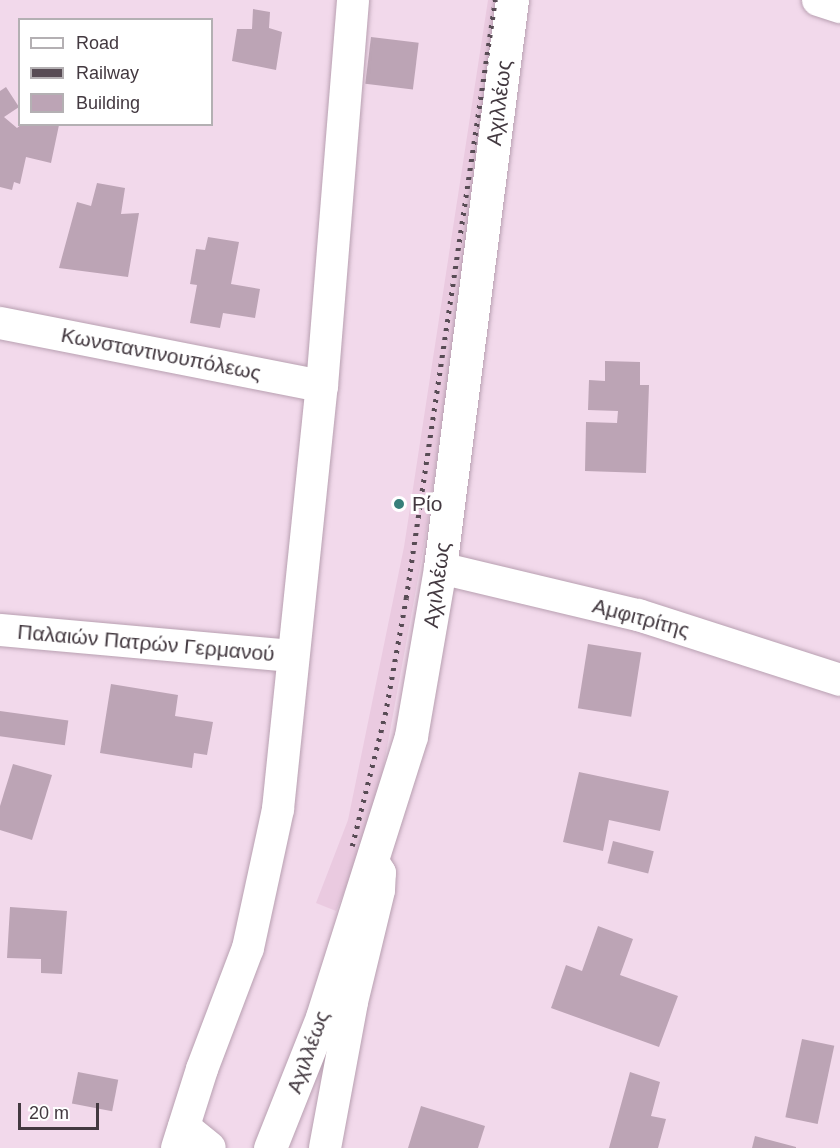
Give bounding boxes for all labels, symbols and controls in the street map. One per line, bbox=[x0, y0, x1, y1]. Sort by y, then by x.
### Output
legend bbox=[18, 18, 213, 126]
text: Road bbox=[76, 33, 119, 53]
street label: Αχιλλέως bbox=[481, 59, 517, 147]
text: Railway bbox=[76, 63, 139, 83]
text: Building bbox=[76, 93, 140, 113]
street label: Κωνσταντινουπόλεως bbox=[59, 322, 263, 386]
place label: Ρίο bbox=[412, 491, 442, 517]
marker: Ρίο bbox=[390, 495, 408, 513]
street label: Αχιλλέως bbox=[419, 541, 455, 629]
street label: Αμφιτρίτης bbox=[590, 593, 692, 643]
street label: Παλαιών Πατρών Γερμανού bbox=[16, 619, 276, 667]
street label: Αχιλλέως bbox=[281, 1007, 335, 1097]
scale bar bbox=[21, 1091, 102, 1129]
text: 20 m bbox=[29, 1103, 69, 1123]

